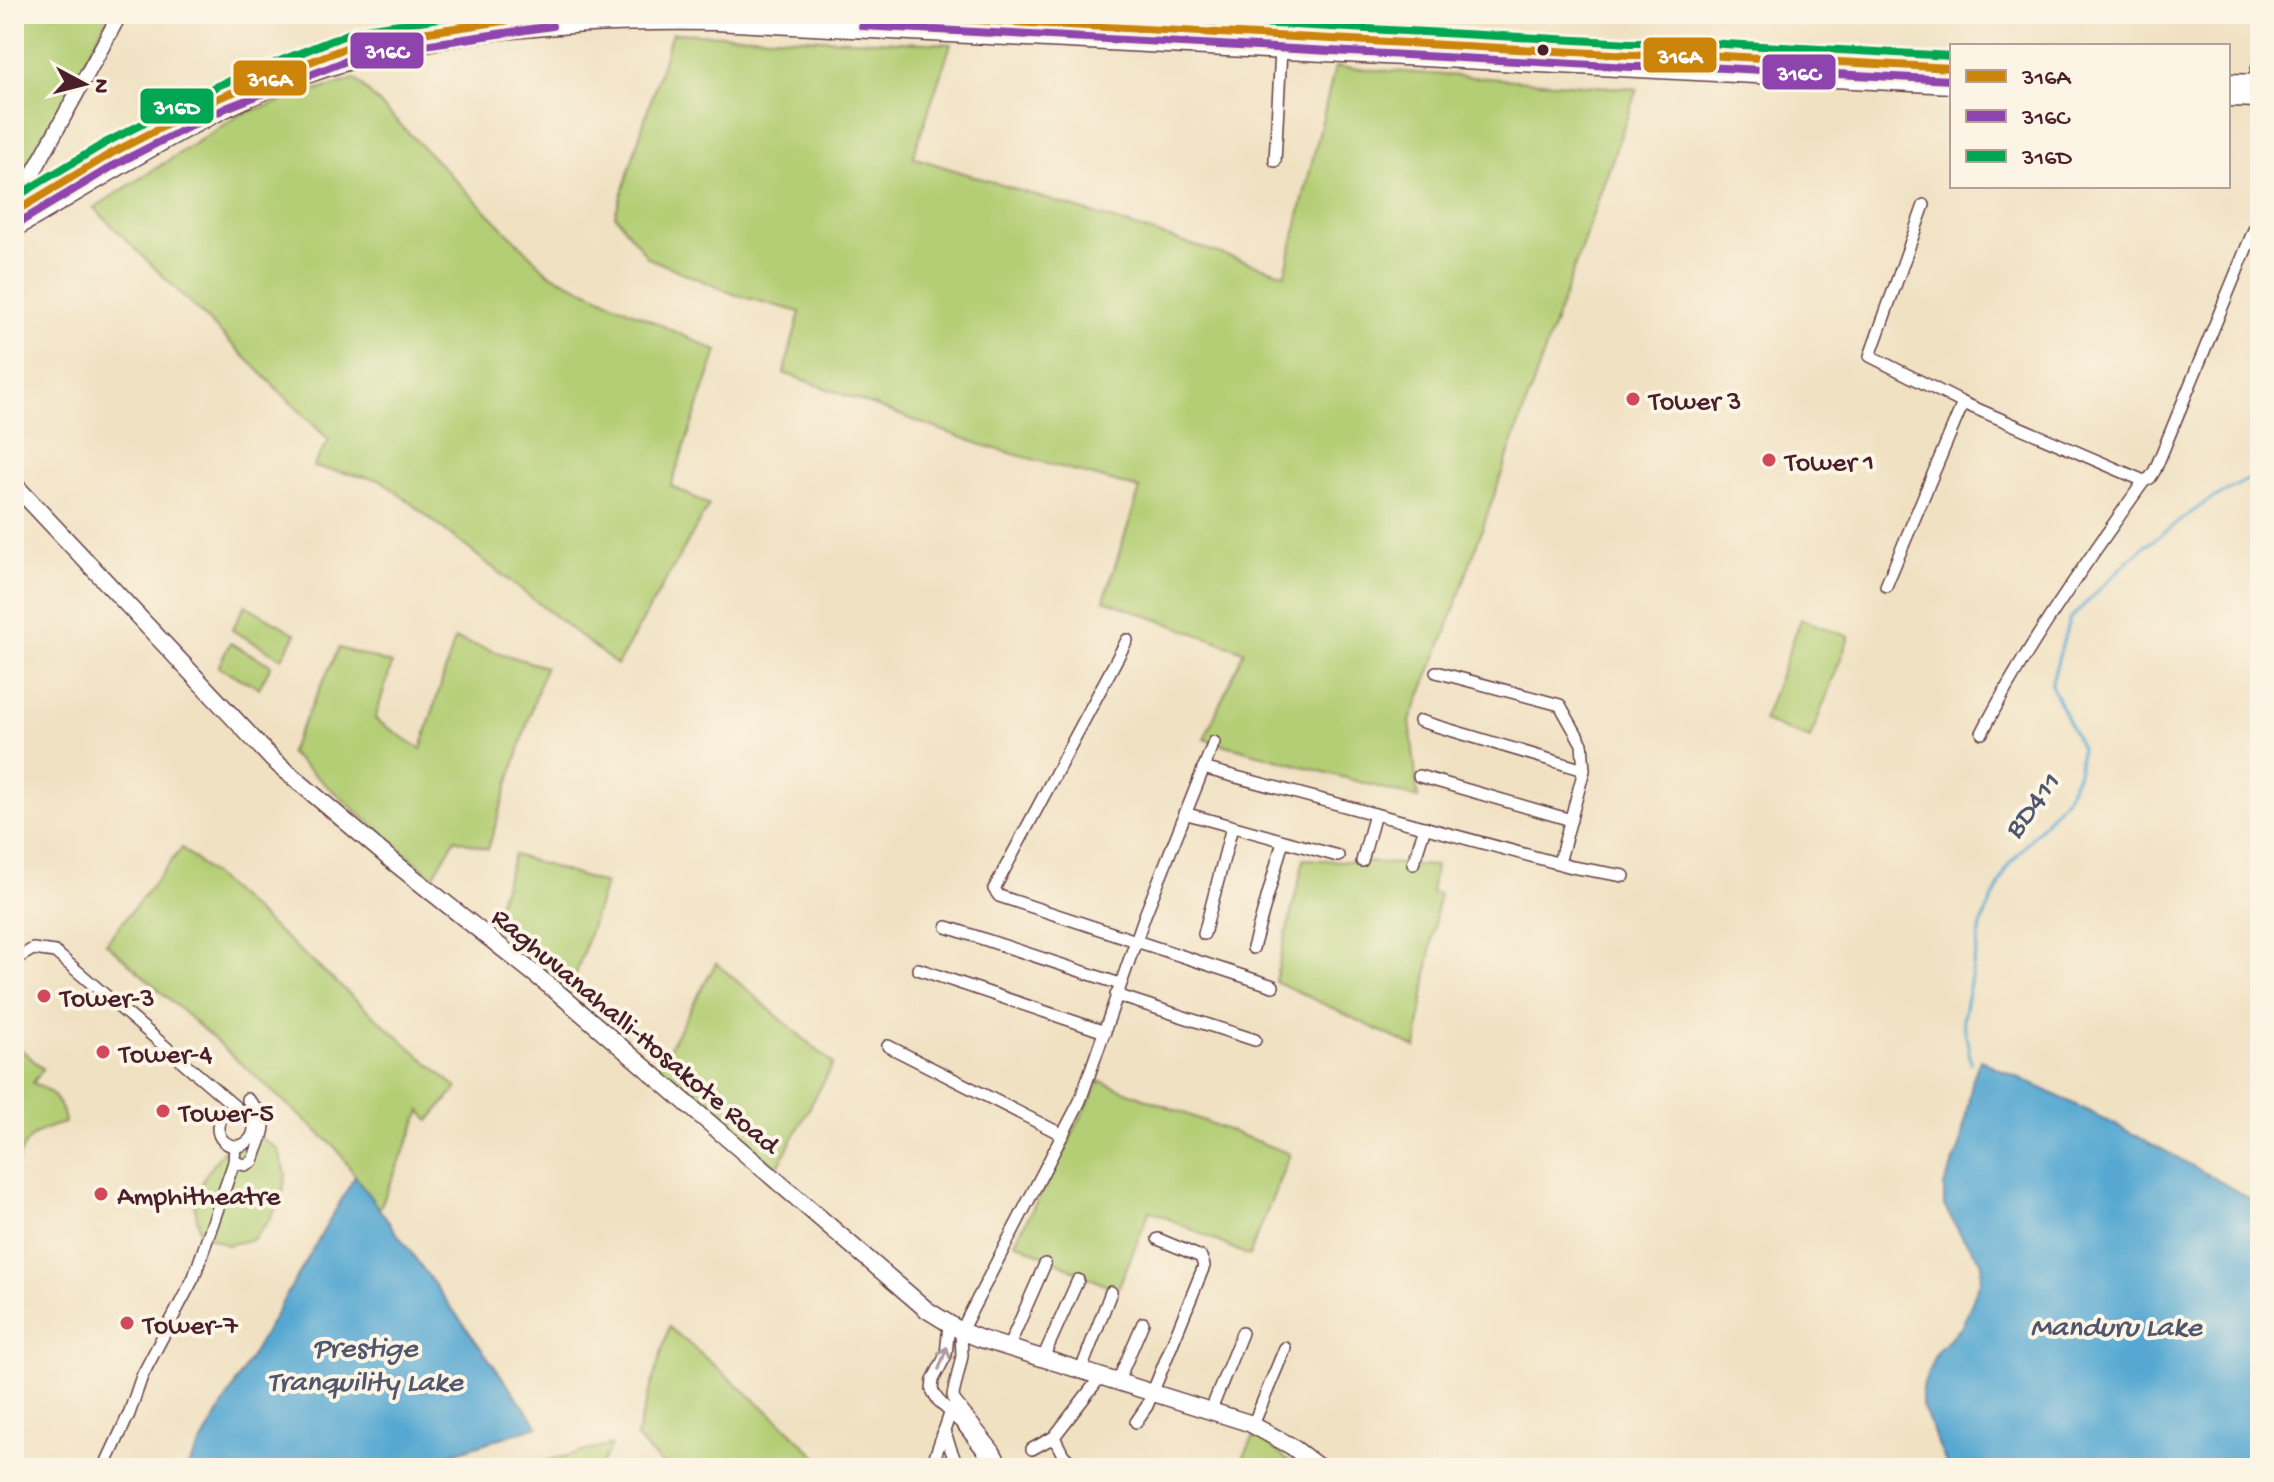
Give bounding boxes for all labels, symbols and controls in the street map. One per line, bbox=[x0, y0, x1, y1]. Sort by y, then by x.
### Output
line badge: 316C bbox=[349, 31, 425, 70]
line badge: 316A bbox=[1642, 36, 1718, 74]
text: 316C bbox=[364, 41, 411, 67]
unlabelled marker bbox=[1535, 42, 1551, 58]
north arrow bbox=[44, 44, 124, 124]
legend bbox=[1950, 44, 2230, 188]
text: 316A bbox=[1657, 46, 1704, 72]
line badge: 316C bbox=[1761, 53, 1837, 91]
line badge: 316A bbox=[232, 59, 308, 97]
text: 316C bbox=[1776, 63, 1823, 89]
text: 316A bbox=[2021, 65, 2072, 94]
text: 316A bbox=[247, 69, 294, 95]
text: N bbox=[86, 77, 114, 95]
line badge: 316D bbox=[139, 87, 215, 125]
text: 316D bbox=[153, 97, 201, 123]
text: 316C bbox=[2021, 105, 2071, 134]
text: 316D bbox=[2021, 145, 2072, 174]
place label: Tower 3 bbox=[1647, 387, 1742, 420]
marker: Tower 3 bbox=[1624, 390, 1642, 408]
place label: Tower 1 bbox=[1783, 448, 1874, 481]
marker: Tower 1 bbox=[1760, 451, 1778, 469]
water label: BD411 bbox=[1998, 768, 2070, 848]
street label: Raghuvanahalli-Hosakote Road bbox=[483, 902, 787, 1164]
place label: Tower-3 bbox=[58, 984, 155, 1017]
marker: Tower-3 bbox=[35, 987, 53, 1005]
place label: Tower-4 bbox=[117, 1040, 212, 1073]
marker: Tower-4 bbox=[94, 1043, 112, 1061]
place label: Tower-5 bbox=[177, 1099, 274, 1132]
marker: Tower-5 bbox=[154, 1102, 172, 1120]
place label: Amphitheatre bbox=[117, 1182, 281, 1215]
marker: Amphitheatre bbox=[92, 1185, 110, 1203]
place label: Tower-7 bbox=[141, 1311, 239, 1344]
water label: Manduru Lake bbox=[2030, 1312, 2203, 1347]
marker: Tower-7 bbox=[118, 1314, 136, 1332]
water label: Prestige Tranquility Lake bbox=[267, 1333, 464, 1402]
one-way arrow bbox=[937, 1346, 951, 1371]

